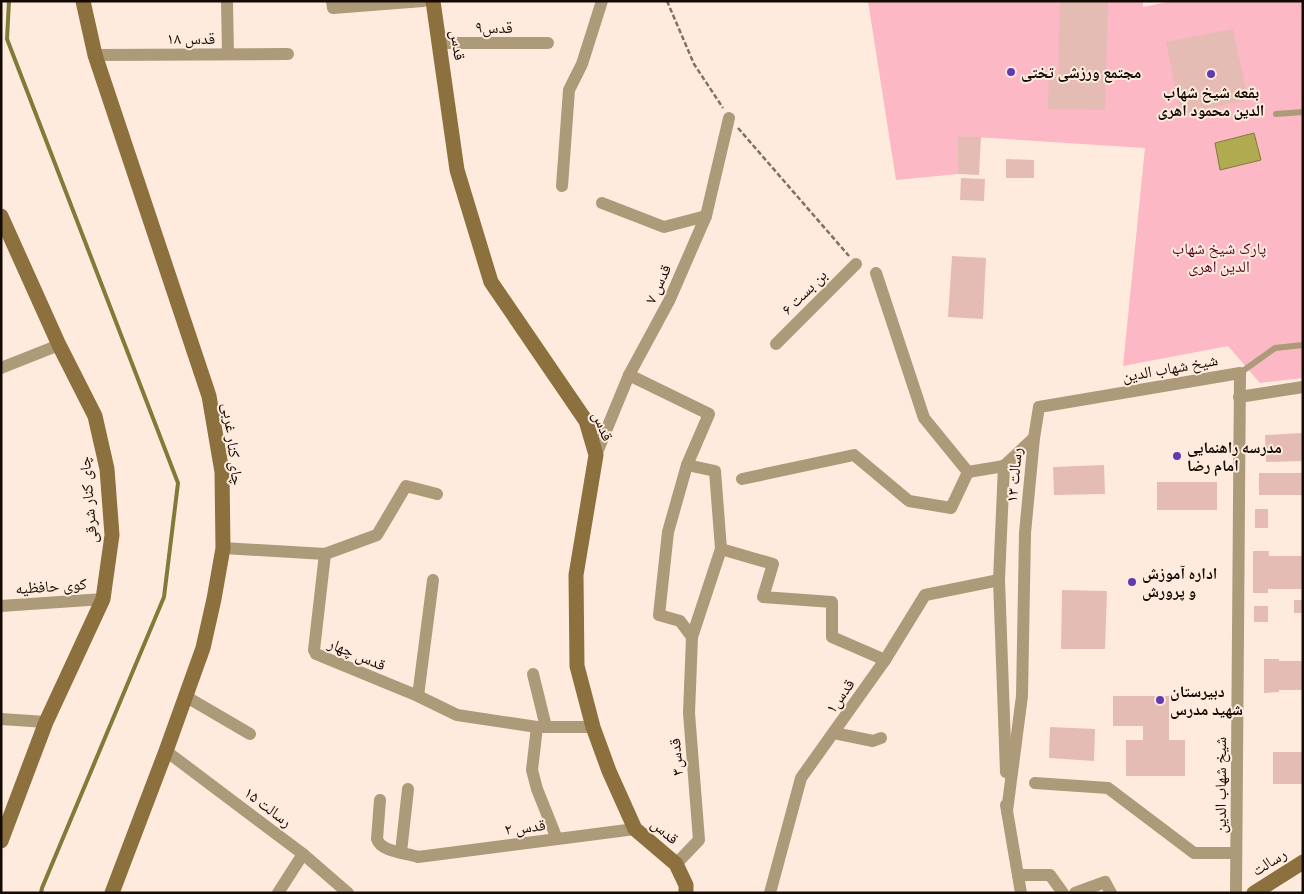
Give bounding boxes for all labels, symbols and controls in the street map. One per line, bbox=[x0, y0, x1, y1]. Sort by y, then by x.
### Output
street label: قدس۹ bbox=[475, 18, 513, 38]
street label: قدس ۱۸ bbox=[167, 29, 215, 49]
street label: قدس bbox=[445, 29, 470, 62]
place label: مجتمع ورزشی تختی bbox=[1021, 63, 1141, 83]
marker: مجتمع ورزشی تختی bbox=[1005, 66, 1017, 78]
marker: بقعه شیخ شهاب الدین محمود اهرى bbox=[1205, 68, 1217, 80]
place label: بقعه شیخ شهاب الدین محمود اهرى bbox=[1158, 83, 1264, 120]
park label: پارک شیخ شهاب الدین اهری bbox=[1172, 239, 1266, 277]
street label: قدس ۷ bbox=[641, 261, 676, 307]
street label: بن بست ۶ bbox=[777, 265, 831, 319]
street label: شیخ شهاب الدین bbox=[1121, 350, 1219, 387]
street label: چای کنار غربی bbox=[218, 402, 247, 486]
street label: قدس bbox=[588, 408, 618, 444]
place label: مدرسه راهنمایی امام رضا bbox=[1187, 438, 1282, 477]
street label: رسالت ۱۳ bbox=[1002, 447, 1026, 503]
marker: مدرسه راهنمایی امام رضا bbox=[1171, 450, 1183, 462]
street label: چای کنار شرقی bbox=[75, 455, 102, 544]
place label: اداره آموزش و پرورش bbox=[1142, 564, 1217, 601]
street label: کوی حافظیه bbox=[15, 574, 88, 599]
marker: اداره آموزش و پرورش bbox=[1126, 576, 1138, 588]
street label: قدس چهار bbox=[324, 633, 389, 676]
street label: قدس۱ bbox=[821, 675, 859, 717]
place label: دبیرستان شهید مدرس bbox=[1170, 682, 1243, 719]
marker: دبیرستان شهید مدرس bbox=[1154, 694, 1166, 706]
street label: قدس۳ bbox=[665, 737, 688, 777]
street label: شیخ شهاب الدین bbox=[1211, 737, 1231, 833]
street label: رسالت ۱۵ bbox=[240, 783, 296, 831]
street label: قدس bbox=[647, 814, 683, 849]
street label: قدس ۲ bbox=[503, 815, 547, 840]
street label: رسالت bbox=[1248, 844, 1290, 880]

